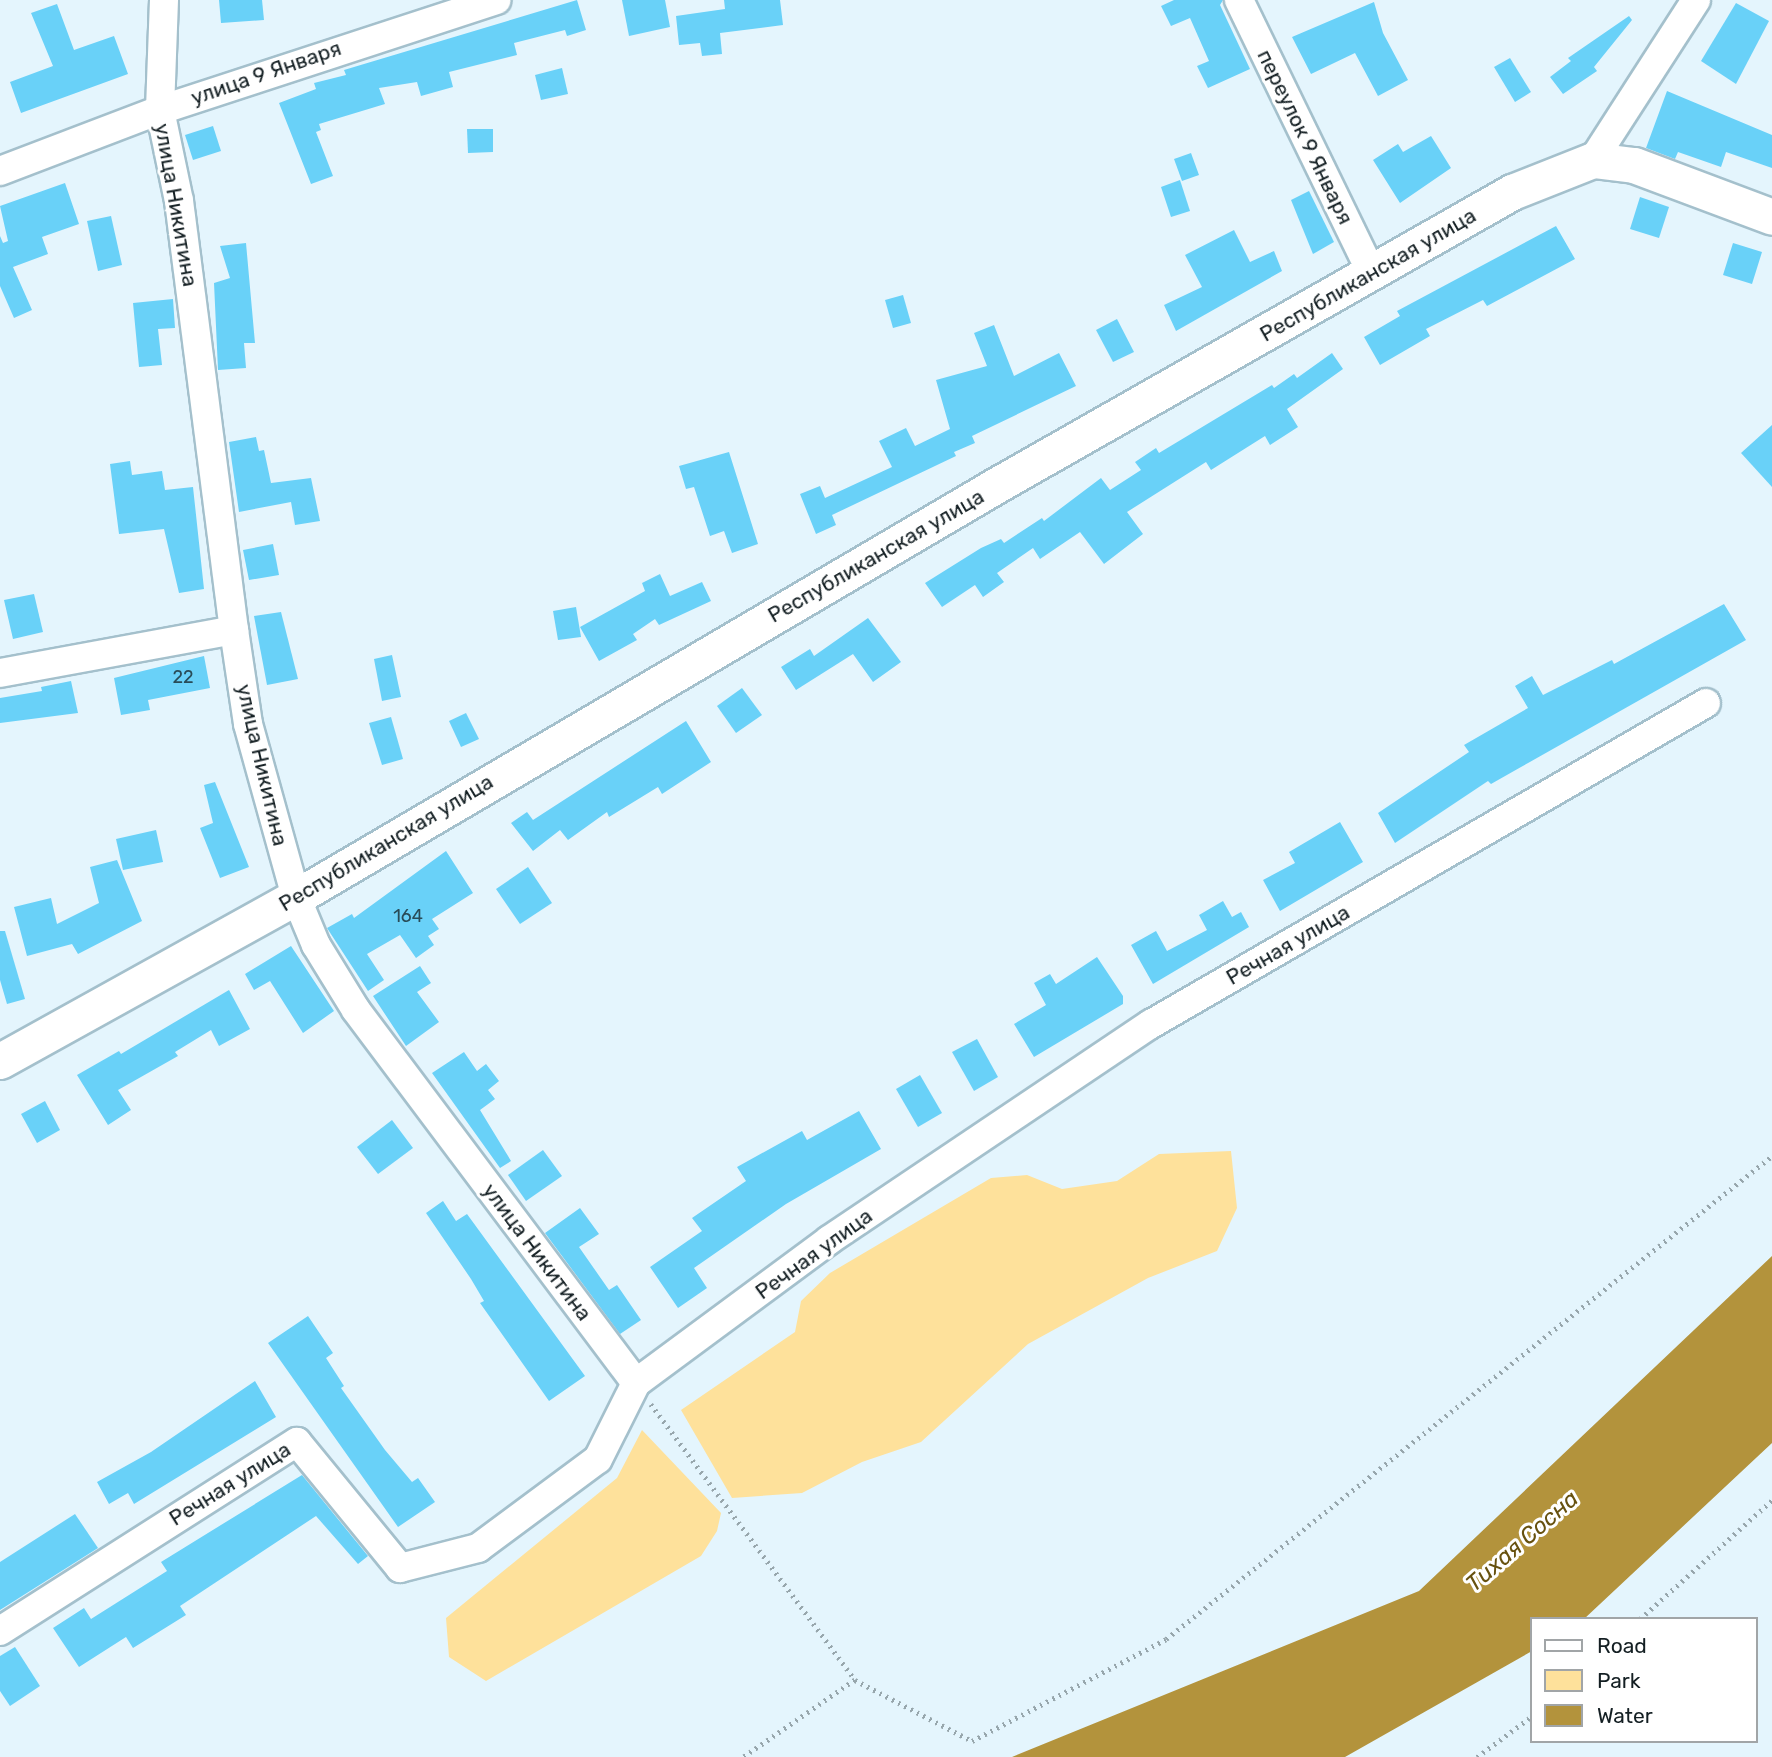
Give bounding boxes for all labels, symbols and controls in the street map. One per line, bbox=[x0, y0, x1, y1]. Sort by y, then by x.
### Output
street label: улица 9 Января bbox=[188, 36, 344, 110]
street label: переулок 9 Января bbox=[1252, 46, 1358, 228]
street label: улица Никитина bbox=[149, 121, 203, 289]
street label: Республиканская улица bbox=[1256, 203, 1480, 347]
street label: Республиканская улица bbox=[764, 484, 988, 628]
house number: 22 bbox=[172, 666, 194, 688]
street label: улица Никитина bbox=[231, 682, 293, 848]
street label: Республиканская улица bbox=[275, 769, 497, 917]
street label: Речная улица bbox=[1222, 900, 1354, 990]
house number: 164 bbox=[393, 905, 423, 927]
street label: улица Никитина bbox=[477, 1178, 597, 1326]
street label: Речная улица bbox=[751, 1203, 877, 1305]
street label: Речная улица bbox=[165, 1437, 295, 1531]
water label: Тихая Сосна bbox=[1460, 1485, 1584, 1597]
legend bbox=[1530, 1617, 1758, 1743]
text: Road bbox=[1597, 1633, 1647, 1658]
text: Park bbox=[1597, 1668, 1641, 1693]
text: Water bbox=[1597, 1703, 1653, 1728]

